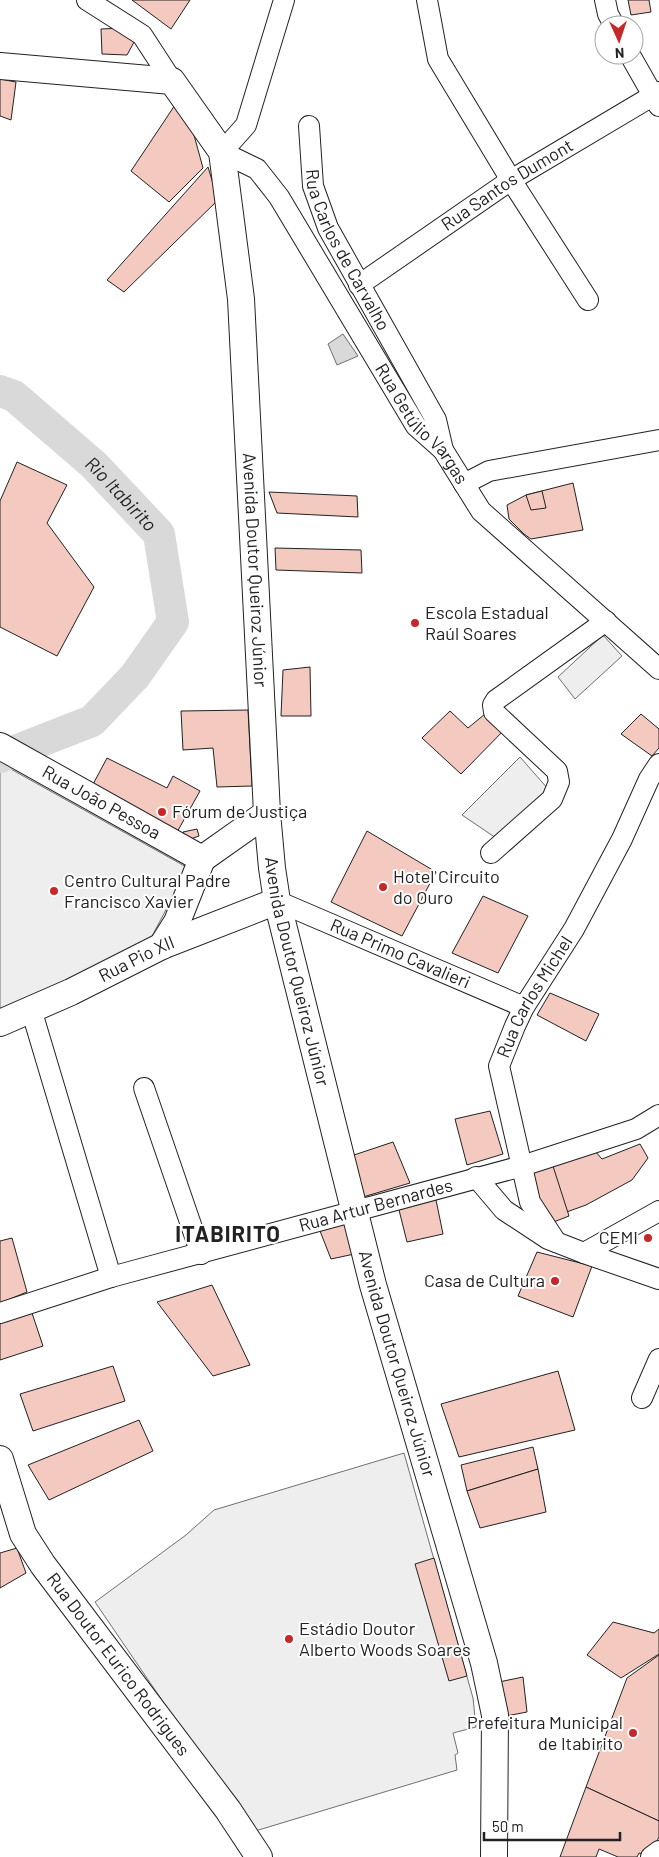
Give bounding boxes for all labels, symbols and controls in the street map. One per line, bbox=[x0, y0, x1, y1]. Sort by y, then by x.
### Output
north arrow bbox=[594, 15, 644, 65]
text: N bbox=[615, 45, 625, 62]
street label: Rua Santos Dumont bbox=[437, 134, 577, 235]
street label: Rua Carlos de Carvalho bbox=[302, 168, 395, 334]
street label: Rua Getúlio Vargas bbox=[371, 359, 473, 488]
water label: Rio Itabirito bbox=[81, 451, 162, 535]
street label: Avenida Doutor Queiroz Júnior bbox=[239, 452, 273, 688]
place label: Escola Estadual Raúl Soares bbox=[425, 601, 549, 644]
marker: Escola Estadual Raúl Soares bbox=[409, 617, 421, 629]
street label: Rua João Pessoa bbox=[39, 760, 165, 844]
place label: Fórum de Justiça bbox=[172, 800, 307, 822]
marker: Fórum de Justiça bbox=[156, 806, 168, 818]
street label: Avenida Doutor Queiroz Júnior bbox=[261, 856, 335, 1089]
place label: Hotel Circuito do Ouro bbox=[393, 865, 500, 908]
place label: Centro Cultural Padre Francisco Xavier bbox=[64, 869, 231, 912]
marker: Hotel Circuito do Ouro bbox=[377, 881, 389, 893]
marker: Centro Cultural Padre Francisco Xavier bbox=[48, 885, 60, 897]
street label: Rua Primo Cavalieri bbox=[327, 913, 474, 993]
street label: Rua Pio XII bbox=[95, 930, 177, 986]
street label: Rua Carlos Michel bbox=[491, 932, 577, 1061]
street label: Rua Artur Bernardes bbox=[296, 1173, 455, 1236]
district label: ITABIRITO bbox=[175, 1220, 281, 1246]
place label: CEMI bbox=[599, 1226, 638, 1248]
marker: CEMI bbox=[642, 1232, 654, 1244]
street label: Avenida Doutor Queiroz Júnior bbox=[355, 1248, 441, 1480]
place label: Casa de Cultura bbox=[424, 1269, 545, 1291]
marker: Casa de Cultura bbox=[549, 1275, 561, 1287]
street label: Rua Doutor Eurico Rodrigues bbox=[43, 1568, 195, 1760]
place label: Estádio Doutor Alberto Woods Soares bbox=[299, 1617, 471, 1660]
marker: Estádio Doutor Alberto Woods Soares bbox=[283, 1633, 295, 1645]
place label: Prefeitura Municipal de Itabirito bbox=[467, 1711, 623, 1754]
marker: Prefeitura Municipal de Itabirito bbox=[627, 1727, 639, 1739]
scale bar bbox=[484, 1810, 620, 1842]
text: 50 m bbox=[492, 1817, 524, 1835]

